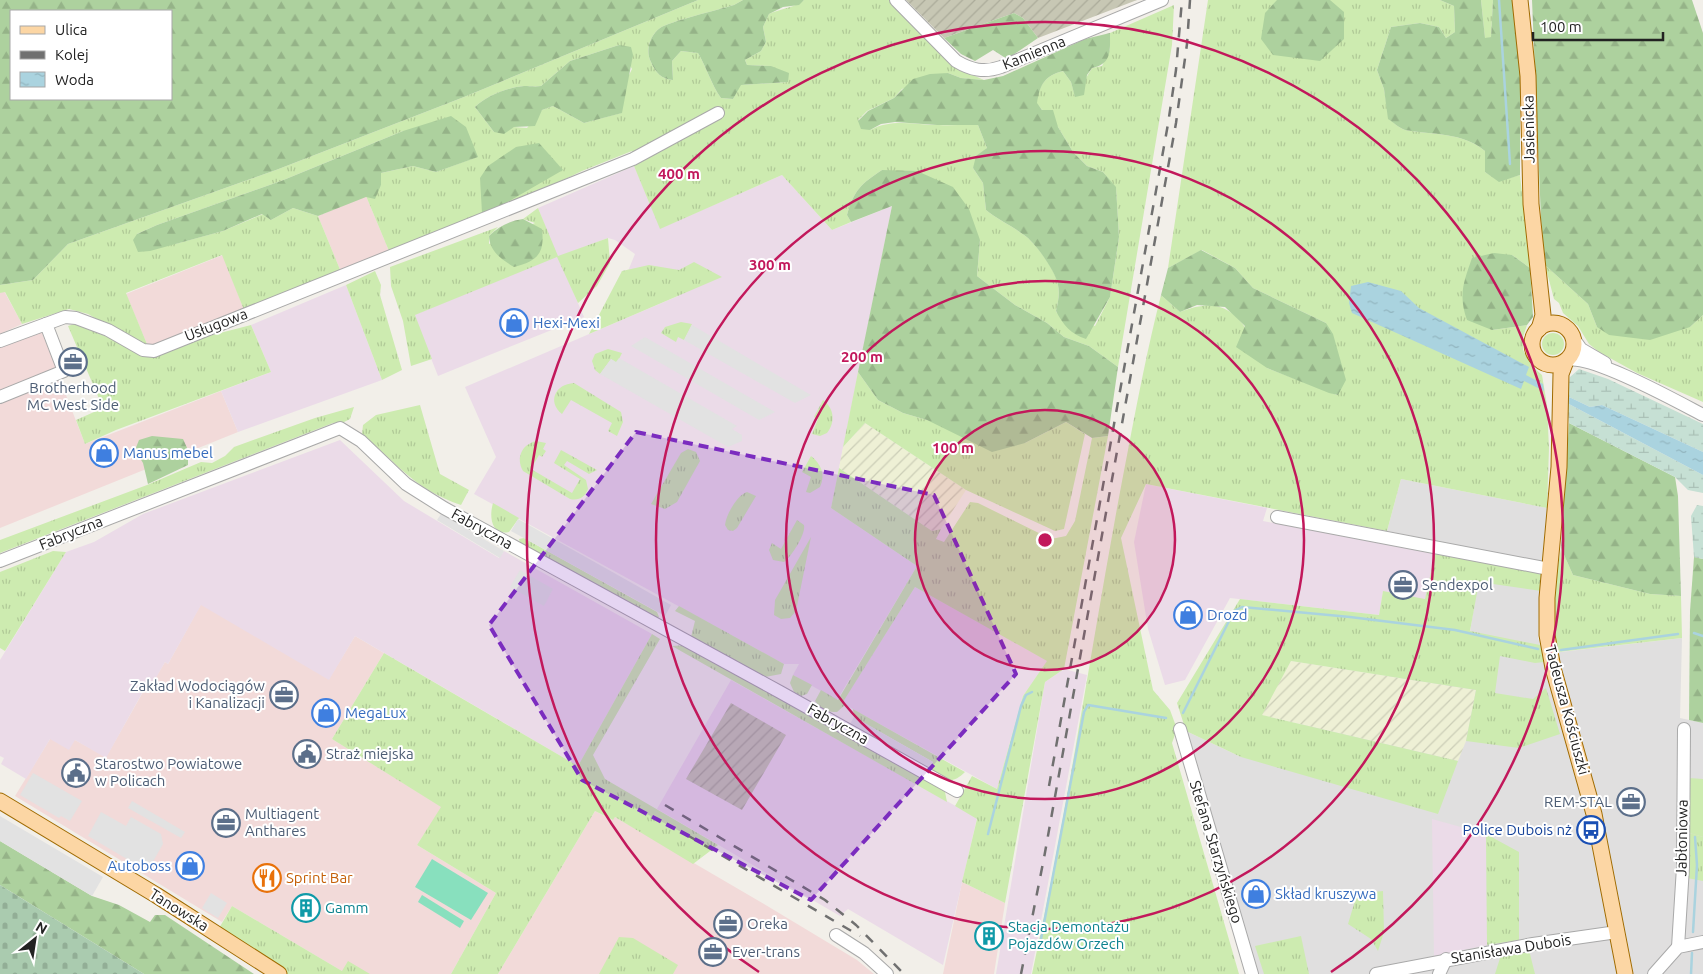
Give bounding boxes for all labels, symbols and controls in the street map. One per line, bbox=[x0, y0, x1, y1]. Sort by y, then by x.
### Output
legend bbox=[10, 10, 172, 100]
scale bar bbox=[1533, 10, 1663, 42]
text: 100 m bbox=[1540, 18, 1582, 35]
text: Ulica bbox=[55, 21, 87, 38]
street label: Kamienna bbox=[1000, 32, 1068, 73]
text: Kolej bbox=[55, 46, 89, 63]
text: Woda bbox=[55, 71, 94, 88]
street label: Jasienicka bbox=[1519, 95, 1538, 163]
text: 400 m bbox=[658, 165, 700, 182]
text: 300 m bbox=[749, 256, 791, 273]
street label: Usługowa bbox=[182, 305, 250, 344]
shop icon: Hexi-Mexi bbox=[499, 308, 529, 338]
place label: Hexi-Mexi bbox=[533, 314, 600, 331]
office icon: Brotherhood MC West Side bbox=[58, 347, 88, 377]
text: 200 m bbox=[841, 348, 883, 365]
place label: Brotherhood MC West Side bbox=[27, 379, 119, 413]
shop icon: Manus mebel bbox=[89, 438, 119, 468]
text: 100 m bbox=[932, 439, 974, 456]
place label: Manus mebel bbox=[123, 444, 213, 461]
street label: Fabryczna bbox=[449, 505, 516, 552]
street label: Fabryczna bbox=[36, 512, 105, 553]
centre of rings bbox=[1036, 531, 1054, 549]
office icon: Sendexpol bbox=[1388, 570, 1418, 600]
place label: Sendexpol bbox=[1422, 576, 1493, 593]
shop icon: Drozd bbox=[1173, 600, 1203, 630]
place label: Drozd bbox=[1207, 606, 1247, 623]
street label: Tadeusza Kościuszki bbox=[1542, 643, 1593, 777]
place label: Zakład Wodociągów i Kanalizacji bbox=[130, 677, 265, 711]
office icon: Zakład Wodociągów i Kanalizacji bbox=[269, 680, 299, 710]
shop icon: MegaLux bbox=[311, 698, 341, 728]
street label: Fabryczna bbox=[805, 700, 872, 747]
place label: MegaLux bbox=[345, 704, 407, 721]
public building icon: Straż miejska bbox=[292, 739, 322, 769]
place label: Straż miejska bbox=[326, 745, 414, 762]
place label: Starostwo Powiatowe w Policach bbox=[95, 755, 242, 789]
public building icon: Starostwo Powiatowe w Policach bbox=[61, 758, 91, 788]
street label: Stefana Starzyńskiego bbox=[1187, 778, 1246, 925]
office icon: REM-STAL bbox=[1616, 787, 1646, 817]
place label: REM-STAL bbox=[1544, 793, 1612, 810]
street label: Jabłoniowa bbox=[1672, 799, 1691, 877]
place label: Multiagent Anthares bbox=[245, 805, 319, 839]
office icon: Multiagent Anthares bbox=[211, 808, 241, 838]
bus stop icon: Police Dubois nż bbox=[1576, 815, 1606, 845]
place label: Police Dubois nż bbox=[1462, 821, 1572, 838]
shop icon: Autoboss bbox=[175, 851, 205, 881]
place label: Autoboss bbox=[107, 857, 171, 874]
restaurant icon: Sprint Bar bbox=[252, 863, 282, 893]
place label: Sprint Bar bbox=[286, 869, 353, 886]
shop icon: Skład kruszywa bbox=[1241, 879, 1271, 909]
street label: Tanowska bbox=[147, 885, 212, 934]
place label: Skład kruszywa bbox=[1275, 885, 1376, 902]
building icon: Gamm bbox=[291, 893, 321, 923]
place label: Gamm bbox=[325, 899, 369, 916]
office icon: Oreka bbox=[713, 909, 743, 939]
north arrow bbox=[10, 914, 60, 964]
place label: Oreka bbox=[747, 915, 788, 932]
text: N bbox=[33, 918, 50, 937]
place label: Stacja Demontażu Pojazdów Orzech bbox=[1008, 918, 1129, 952]
building icon: Stacja Demontażu Pojazdów Orzech bbox=[974, 921, 1004, 951]
street label: Stanisława Dubois bbox=[1450, 931, 1572, 966]
office icon: Ever-trans bbox=[698, 937, 728, 967]
place label: Ever-trans bbox=[732, 943, 800, 960]

